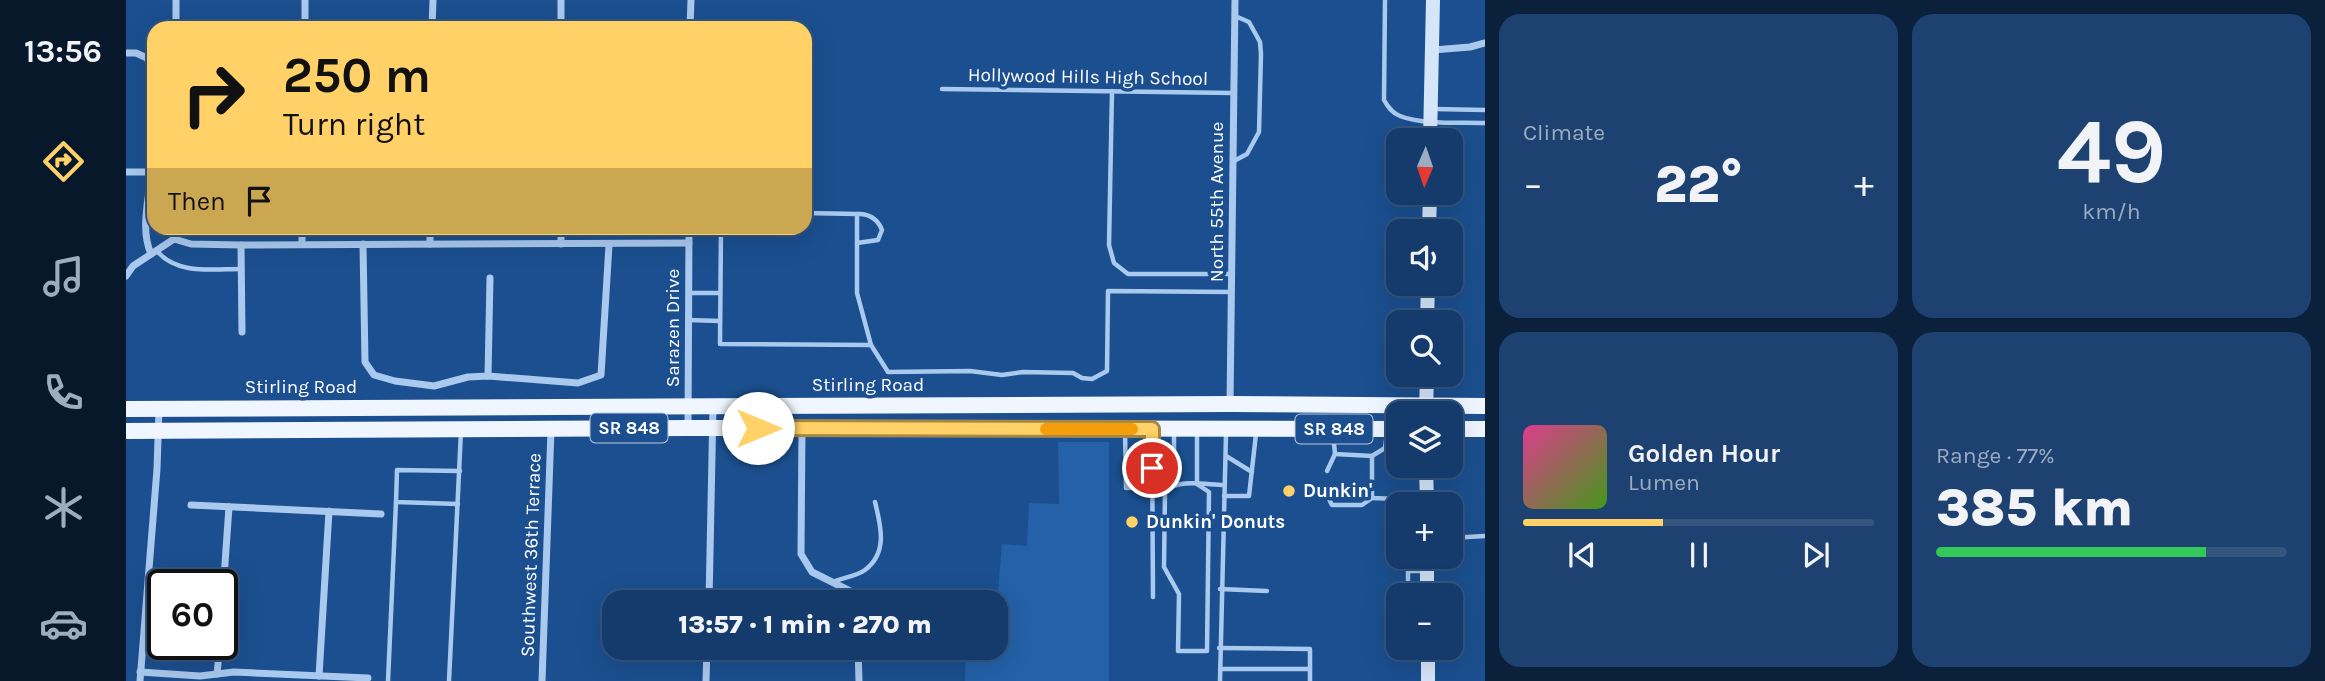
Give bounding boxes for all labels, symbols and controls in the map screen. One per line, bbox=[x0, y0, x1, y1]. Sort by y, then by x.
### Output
text: 13:56 bbox=[24, 33, 102, 70]
text: 250 m bbox=[283, 47, 431, 104]
icon: right bbox=[168, 49, 259, 140]
street label: Hollywood Hills High School bbox=[968, 64, 1208, 90]
text: 49 bbox=[2057, 99, 2166, 205]
text: Turn right bbox=[283, 106, 425, 143]
text: Climate bbox=[1523, 119, 1605, 146]
street label: North 55th Avenue bbox=[1206, 122, 1228, 282]
north arrow bbox=[1386, 128, 1463, 205]
map controls bbox=[1386, 128, 1463, 660]
icon: directions bbox=[39, 137, 88, 186]
text: 22° bbox=[1654, 154, 1743, 215]
text: − bbox=[1523, 162, 1543, 207]
text: + bbox=[1854, 162, 1874, 207]
icon: arrive bbox=[240, 182, 278, 220]
text: Then bbox=[168, 186, 226, 217]
text: km/h bbox=[2082, 198, 2141, 225]
button: sound bbox=[1386, 219, 1463, 296]
icon: music bbox=[39, 252, 88, 301]
street label: Sarazen Drive bbox=[662, 269, 684, 387]
button: search bbox=[1386, 310, 1463, 387]
icon: phone bbox=[39, 368, 88, 417]
street label: Stirling Road bbox=[812, 374, 924, 396]
street label: Stirling Road bbox=[245, 376, 357, 398]
position arrow bbox=[721, 391, 795, 465]
button: layers bbox=[1386, 401, 1463, 478]
road number: SR 848 bbox=[590, 414, 668, 442]
road number: SR 848 bbox=[1296, 414, 1372, 444]
pin bbox=[1122, 438, 1182, 498]
text: Golden Hour bbox=[1628, 438, 1780, 469]
text: Range · 77% bbox=[1936, 442, 2055, 469]
icon: arrive bbox=[1133, 449, 1171, 487]
street label: Southwest 36th Terrace bbox=[516, 453, 546, 657]
text: Lumen bbox=[1628, 469, 1700, 496]
text: 385 km bbox=[1936, 477, 2133, 538]
place label: Dunkin' bbox=[1303, 480, 1373, 502]
icon: climate bbox=[39, 483, 88, 532]
marker: Dunkin' bbox=[1281, 483, 1297, 499]
button: + bbox=[1386, 492, 1463, 569]
place label: Dunkin' Donuts bbox=[1146, 511, 1285, 533]
marker: Dunkin' Donuts bbox=[1124, 514, 1140, 530]
icon: previous bbox=[1563, 536, 1601, 574]
icon: pause bbox=[1680, 536, 1718, 574]
icon: next bbox=[1797, 536, 1835, 574]
speed limit sign: 60 bbox=[147, 569, 238, 660]
button: − bbox=[1386, 583, 1463, 660]
icon: car bbox=[39, 599, 88, 648]
text: 13:57 · 1 min · 270 m bbox=[678, 609, 932, 640]

